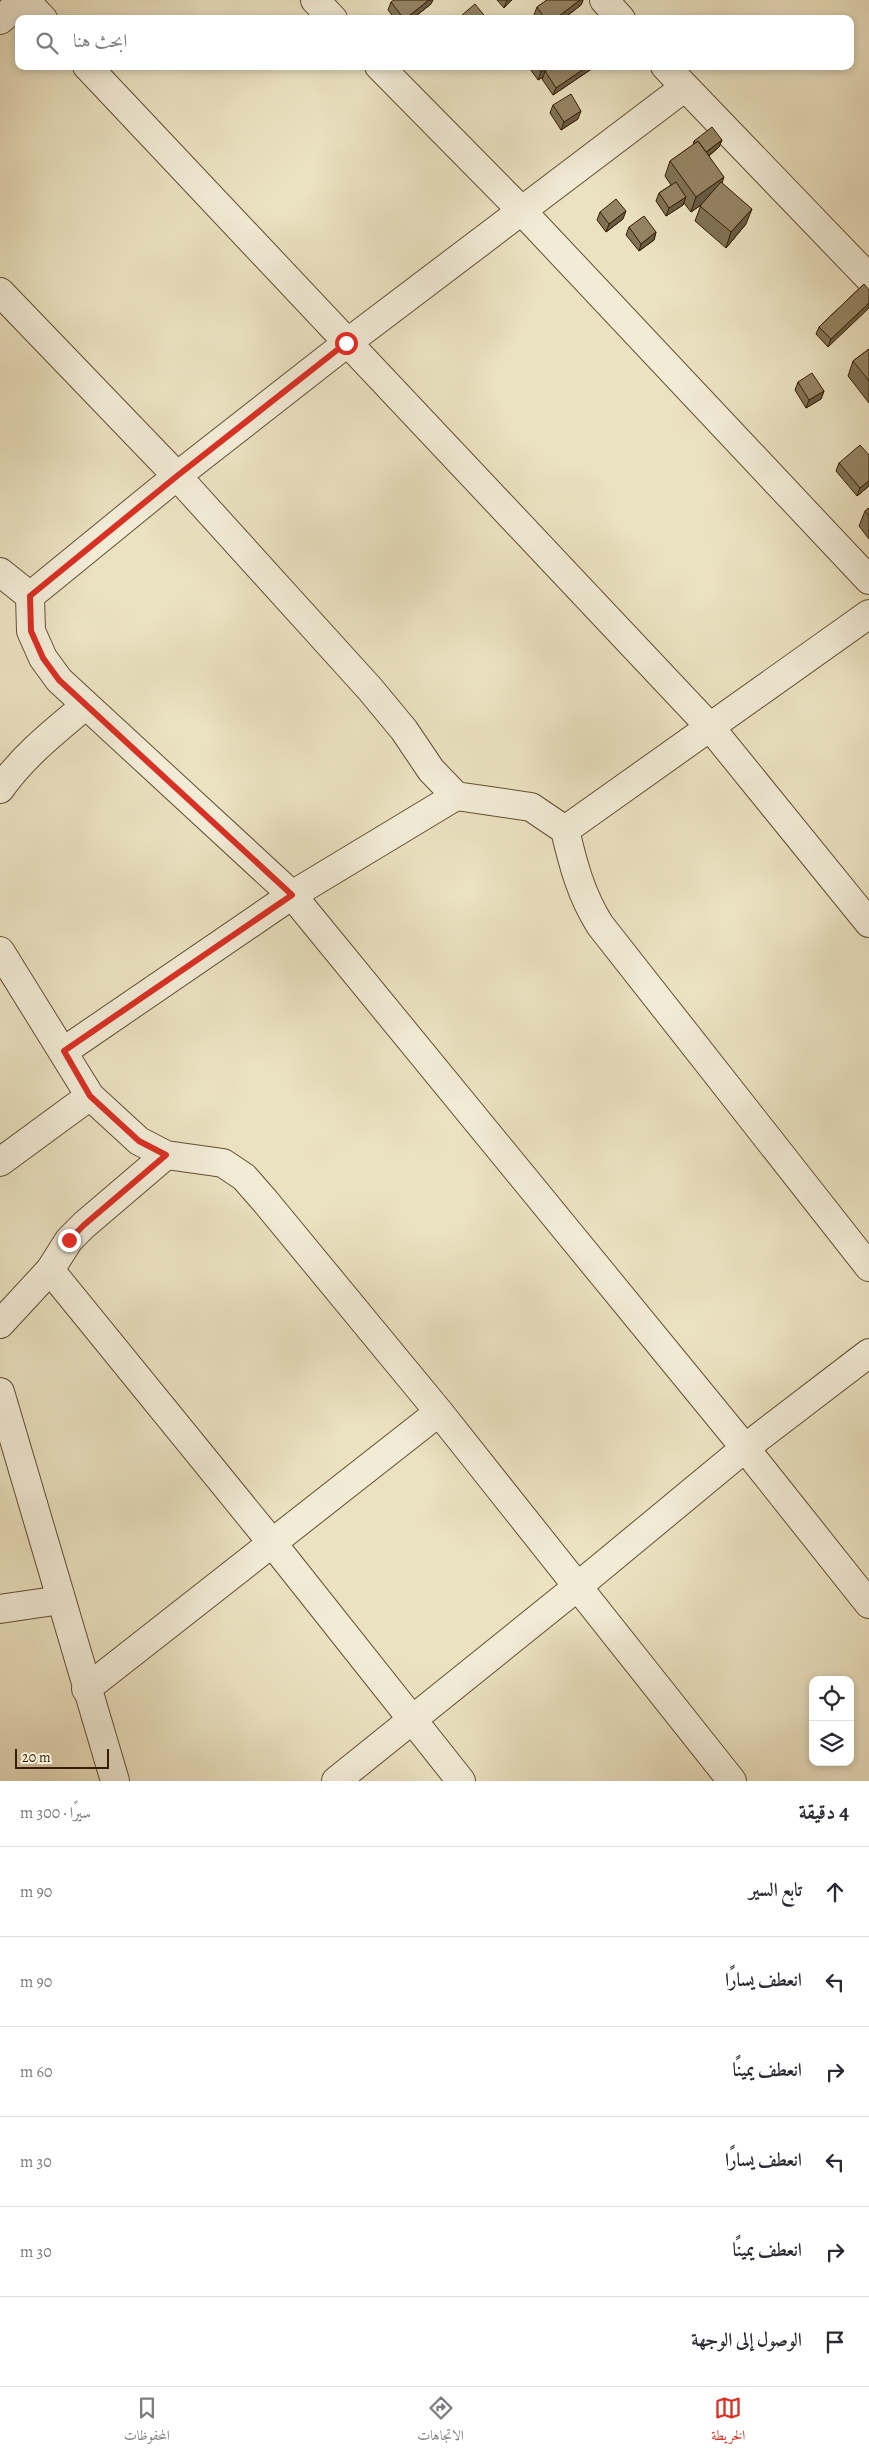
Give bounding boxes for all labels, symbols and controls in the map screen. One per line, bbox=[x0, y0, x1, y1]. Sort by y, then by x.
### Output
search box bbox=[15, 15, 854, 70]
text: ابحث هنا bbox=[73, 28, 127, 54]
icon: search bbox=[33, 29, 61, 57]
route start bbox=[335, 332, 358, 355]
route end bbox=[58, 1229, 81, 1252]
map controls bbox=[809, 1676, 854, 1766]
button: locate bbox=[809, 1676, 854, 1721]
button: layers bbox=[809, 1721, 854, 1766]
scale bar bbox=[15, 1746, 109, 1769]
text: 20 m bbox=[22, 1748, 51, 1767]
text: 4 دقيقة bbox=[799, 1798, 849, 1826]
text: سيرًا · 300 m bbox=[20, 1802, 91, 1824]
text: تابع السير bbox=[749, 1877, 802, 1903]
icon: ahead bbox=[821, 1878, 849, 1906]
text: 90 m bbox=[20, 1881, 52, 1903]
text: انعطف يسارًا bbox=[725, 1967, 802, 1993]
icon: left bbox=[821, 1968, 849, 1996]
text: 90 m bbox=[20, 1971, 52, 1993]
text: انعطف يمينًا bbox=[732, 2057, 802, 2083]
icon: right bbox=[821, 2058, 849, 2086]
text: 60 m bbox=[20, 2061, 52, 2083]
text: انعطف يسارًا bbox=[725, 2147, 802, 2173]
icon: left bbox=[821, 2148, 849, 2176]
text: 30 m bbox=[20, 2151, 52, 2173]
text: انعطف يمينًا bbox=[732, 2237, 802, 2263]
icon: right bbox=[821, 2238, 849, 2266]
text: 30 m bbox=[20, 2241, 52, 2263]
text: الوصول إلى الوجهة bbox=[691, 2327, 802, 2353]
icon: arrive bbox=[821, 2328, 849, 2356]
tab: المحفوظات bbox=[124, 2394, 170, 2449]
tab: الاتجاهات bbox=[417, 2394, 464, 2449]
tab: الخريطة bbox=[711, 2394, 745, 2449]

